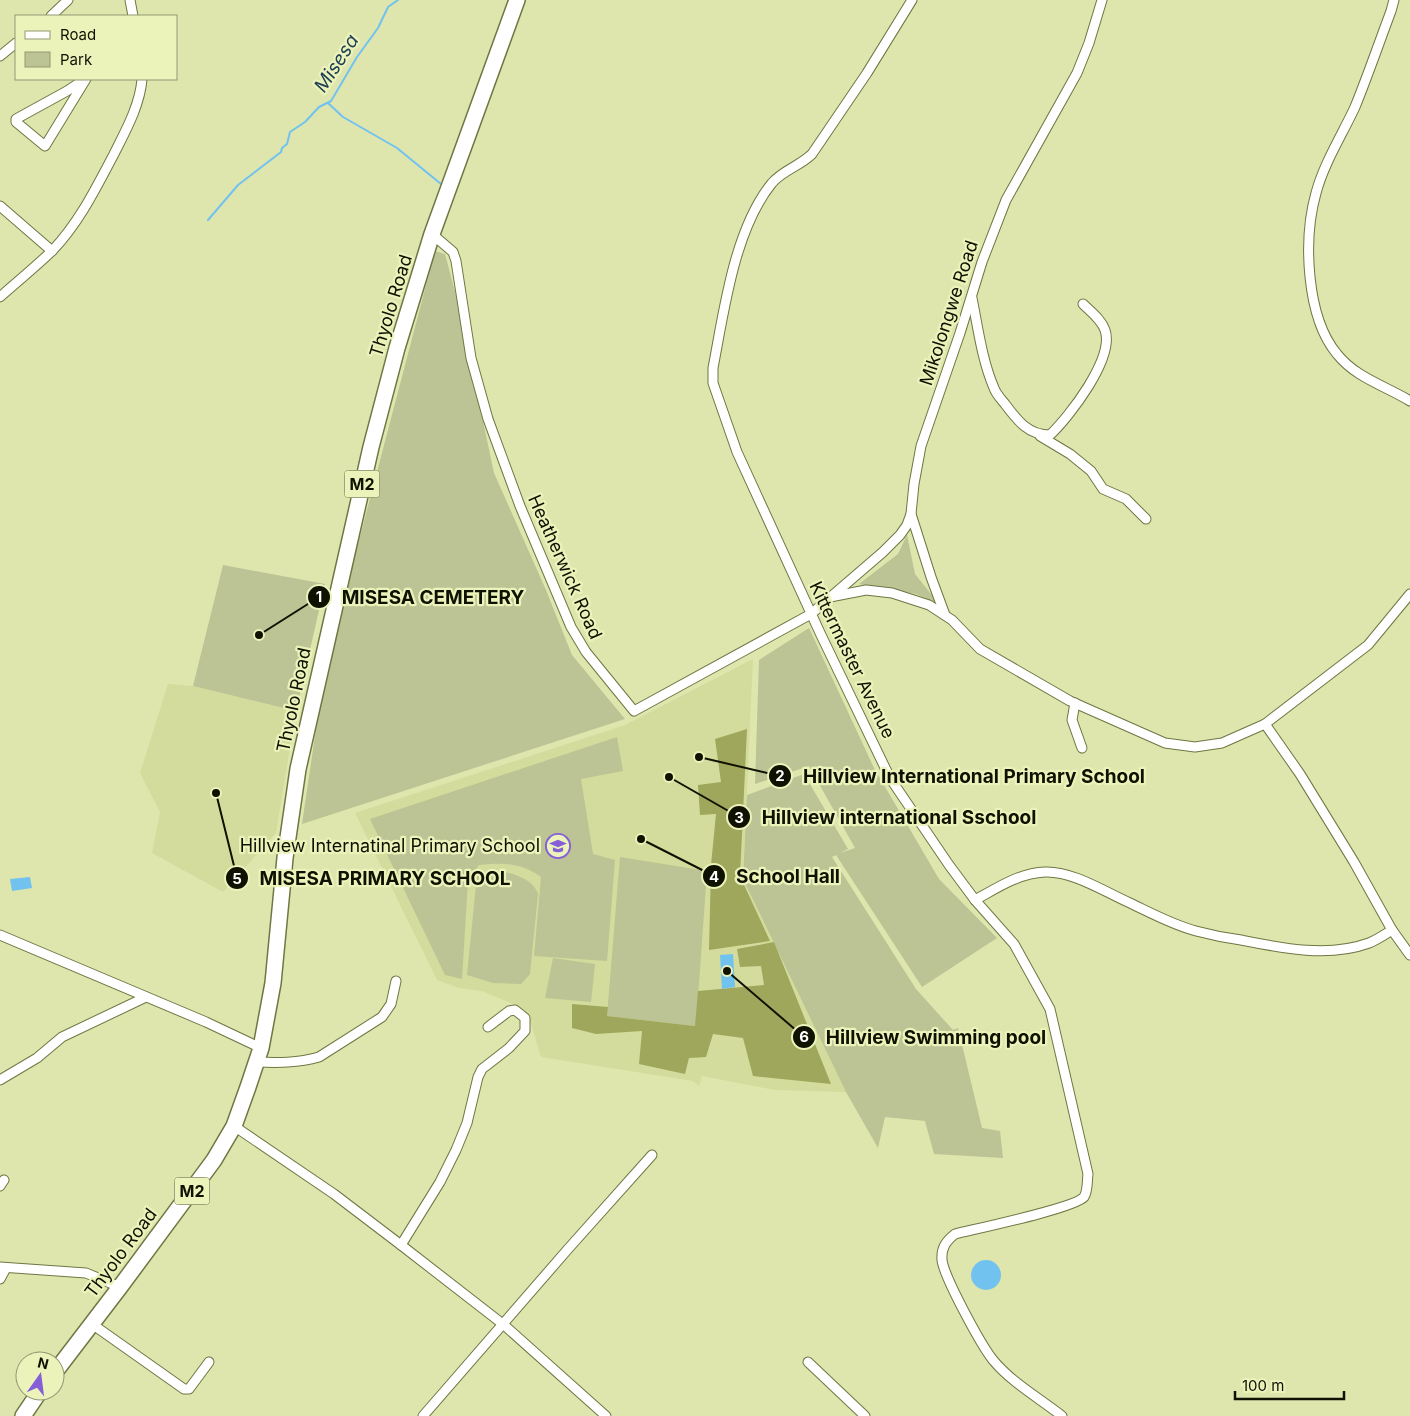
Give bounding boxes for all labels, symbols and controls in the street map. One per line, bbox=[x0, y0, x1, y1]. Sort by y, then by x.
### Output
legend bbox=[15, 15, 178, 80]
text: Road bbox=[60, 25, 96, 44]
water label: Misesa bbox=[309, 30, 364, 97]
text: Park bbox=[60, 50, 93, 69]
street label: Mikolongwe Road bbox=[915, 238, 982, 388]
street label: Thyolo Road bbox=[365, 252, 416, 360]
road number: M2 bbox=[344, 470, 380, 498]
street label: Heatherwick Road bbox=[524, 491, 607, 642]
street label: Kittermaster Avenue bbox=[805, 578, 900, 742]
callout: MISESA CEMETERY bbox=[306, 580, 534, 614]
text: MISESA CEMETERY bbox=[342, 586, 524, 609]
text: 1 bbox=[316, 587, 322, 606]
street label: Thyolo Road bbox=[272, 646, 315, 754]
callout: Hillview International Primary School bbox=[768, 759, 1155, 793]
text: Hillview International Primary School bbox=[803, 765, 1145, 788]
text: 2 bbox=[775, 766, 785, 785]
callout: Hillview international Sschool bbox=[727, 800, 1047, 834]
text: Hillview international Sschool bbox=[762, 806, 1036, 829]
text: 3 bbox=[734, 808, 744, 827]
school or university icon: Hillview Internatinal Primary School bbox=[545, 833, 571, 859]
place label: Hillview Internatinal Primary School bbox=[240, 835, 540, 856]
callout: School Hall bbox=[701, 859, 850, 893]
callout: MISESA PRIMARY SCHOOL bbox=[224, 861, 520, 895]
text: School Hall bbox=[736, 865, 840, 888]
text: MISESA PRIMARY SCHOOL bbox=[260, 867, 511, 890]
text: 4 bbox=[709, 867, 719, 886]
text: 5 bbox=[232, 869, 242, 888]
callout: Hillview Swimming pool bbox=[791, 1020, 1057, 1054]
text: Hillview Swimming pool bbox=[826, 1026, 1046, 1049]
text: 6 bbox=[799, 1027, 809, 1046]
road number: M2 bbox=[174, 1178, 210, 1204]
street label: Thyolo Road bbox=[80, 1204, 161, 1301]
north arrow bbox=[15, 1351, 65, 1401]
text: N bbox=[36, 1353, 50, 1372]
scale bar bbox=[1235, 1368, 1344, 1400]
text: 100 m bbox=[1242, 1376, 1284, 1395]

